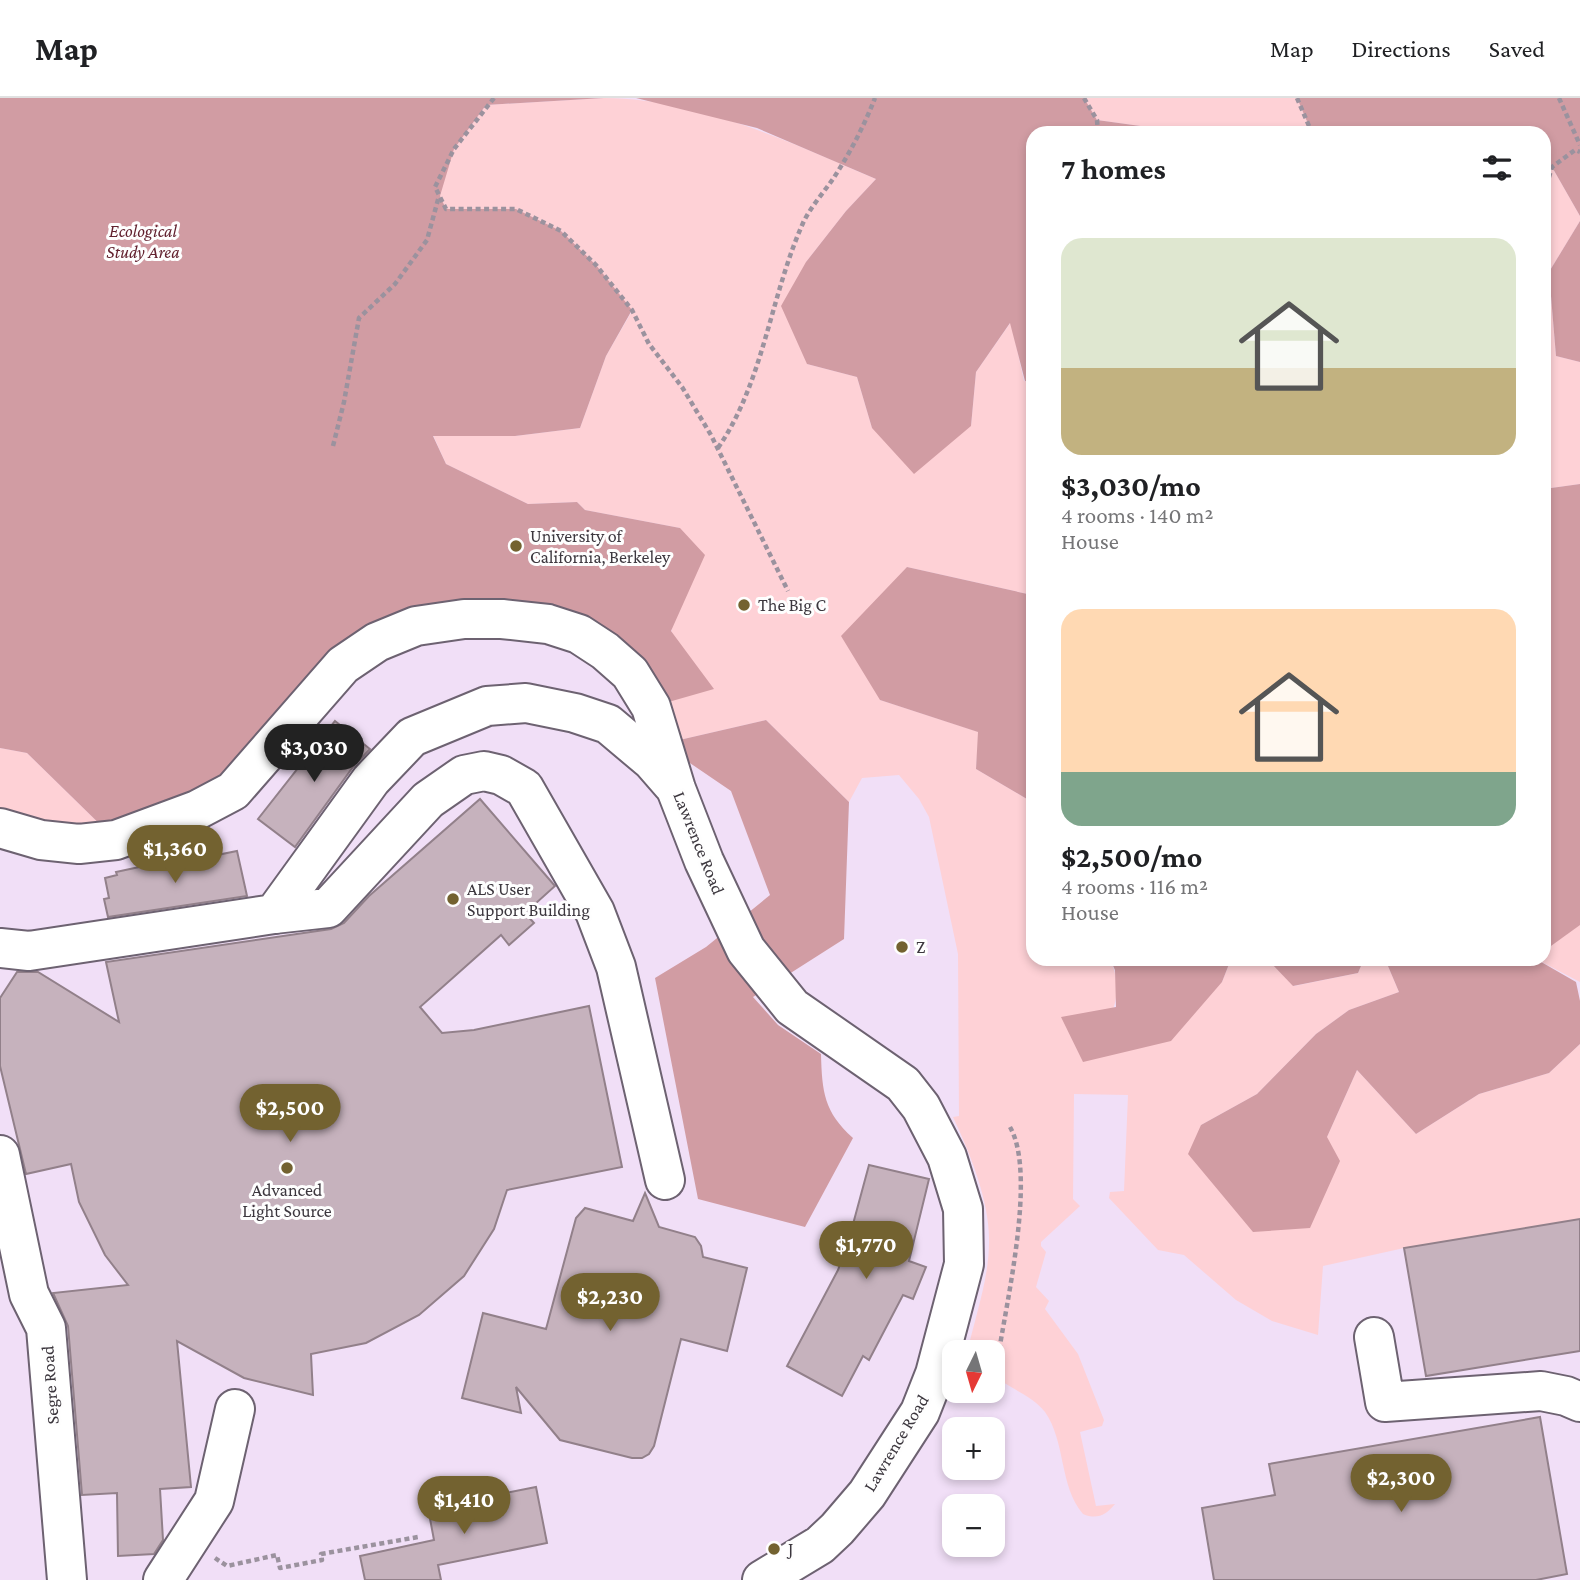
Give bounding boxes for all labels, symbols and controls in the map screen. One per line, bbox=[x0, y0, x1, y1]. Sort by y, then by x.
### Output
text: Map bbox=[35, 30, 98, 67]
text: Map bbox=[1270, 35, 1314, 62]
text: Directions bbox=[1352, 35, 1451, 62]
text: Saved bbox=[1489, 35, 1545, 62]
icon: filters bbox=[1478, 149, 1516, 187]
text: 7 homes bbox=[1061, 152, 1166, 185]
park label: Ecological Study Area bbox=[106, 221, 180, 262]
icon: home bbox=[1226, 283, 1352, 409]
text: $3,030/mo bbox=[1061, 469, 1201, 502]
text: 4 rooms · 140 m² bbox=[1061, 502, 1213, 528]
place label: University of California, Berkeley bbox=[530, 526, 671, 567]
text: House bbox=[1061, 528, 1119, 554]
marker: University of California, Berkeley bbox=[508, 538, 524, 554]
place label: The Big C bbox=[758, 595, 826, 615]
marker: The Big C bbox=[736, 597, 752, 613]
icon: home bbox=[1226, 654, 1352, 780]
pin: $3,030 bbox=[257, 724, 371, 784]
text: $3,030 bbox=[280, 734, 348, 760]
street label: Lawrence Road bbox=[669, 789, 729, 898]
pin: $1,360 bbox=[118, 826, 232, 885]
text: $1,360 bbox=[143, 835, 207, 861]
text: $2,500/mo bbox=[1061, 840, 1202, 873]
text: 4 rooms · 116 m² bbox=[1061, 873, 1208, 899]
place label: ALS User Support Building bbox=[467, 879, 590, 920]
marker: ALS User Support Building bbox=[445, 891, 461, 907]
text: House bbox=[1061, 899, 1119, 925]
place label: Z bbox=[916, 937, 925, 957]
marker: Z bbox=[894, 939, 910, 955]
pin: $2,500 bbox=[233, 1084, 347, 1144]
text: $2,500 bbox=[256, 1094, 324, 1120]
marker: Advanced Light Source bbox=[279, 1160, 295, 1176]
place label: Advanced Light Source bbox=[242, 1180, 332, 1221]
pin: $1,770 bbox=[809, 1222, 923, 1281]
text: $1,770 bbox=[835, 1231, 897, 1257]
pin: $2,230 bbox=[553, 1274, 667, 1333]
text: $2,230 bbox=[577, 1283, 643, 1309]
north arrow bbox=[942, 1340, 1004, 1404]
map controls bbox=[942, 1340, 1005, 1557]
street label: Segre Road bbox=[37, 1344, 63, 1425]
street label: Lawrence Road bbox=[859, 1391, 933, 1495]
button: + bbox=[942, 1417, 1005, 1480]
pin: $2,300 bbox=[1344, 1454, 1458, 1514]
text: $2,300 bbox=[1367, 1464, 1435, 1490]
pin: $1,410 bbox=[407, 1476, 521, 1536]
text: $1,410 bbox=[433, 1486, 495, 1512]
button: − bbox=[942, 1494, 1005, 1557]
place label: J bbox=[786, 1539, 793, 1559]
marker: J bbox=[766, 1541, 782, 1557]

